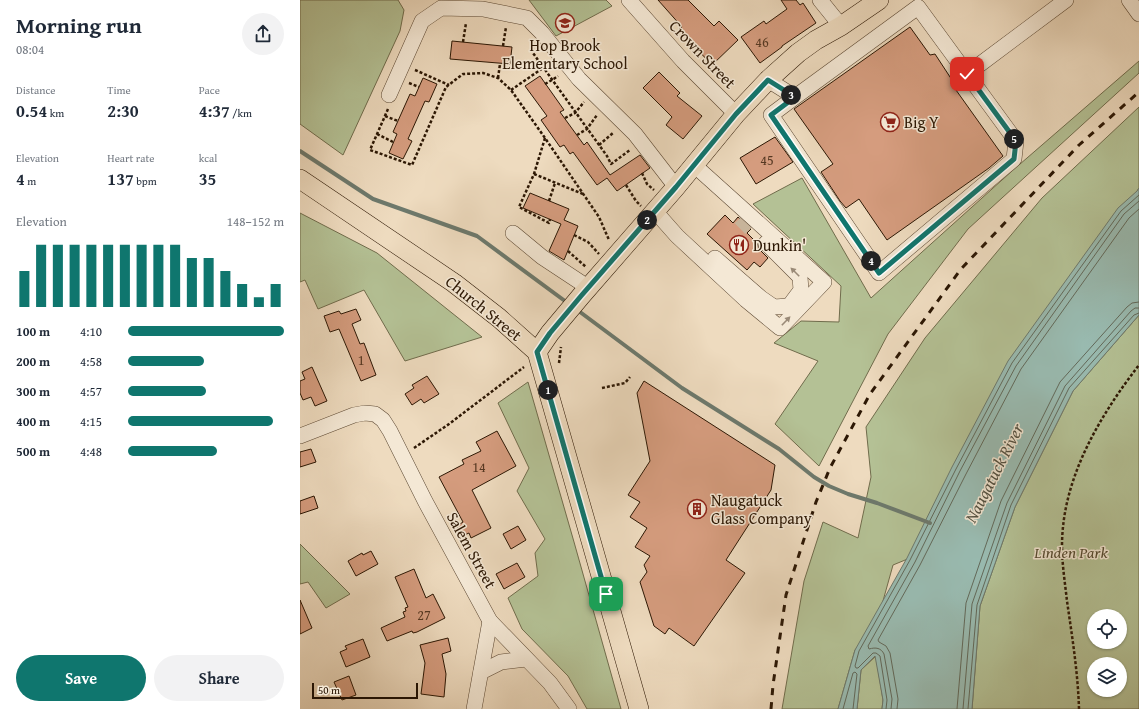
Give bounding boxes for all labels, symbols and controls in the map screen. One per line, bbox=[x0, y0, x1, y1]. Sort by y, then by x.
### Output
text: Morning run bbox=[16, 9, 142, 41]
school or university icon: Hop Brook Elementary School bbox=[554, 12, 576, 34]
button: share bbox=[242, 13, 284, 55]
street label: Crown Street bbox=[664, 14, 742, 94]
house number: 46 bbox=[755, 32, 769, 52]
place label: Hop Brook Elementary School bbox=[502, 33, 628, 75]
text: 08:04 bbox=[16, 40, 44, 59]
pin bbox=[950, 57, 984, 91]
icon: check bbox=[956, 63, 978, 85]
text: Distance bbox=[16, 82, 55, 98]
text: Time bbox=[107, 82, 131, 98]
text: Pace bbox=[199, 82, 220, 98]
pin: 3 bbox=[781, 85, 801, 105]
text: 3 bbox=[788, 87, 794, 103]
text: 0.54 bbox=[16, 98, 47, 123]
text: 2:30 bbox=[107, 98, 139, 123]
text: 4:37 bbox=[199, 98, 230, 123]
text: km bbox=[47, 105, 64, 121]
text: /km bbox=[230, 105, 252, 121]
place label: Big Y bbox=[904, 110, 939, 134]
supermarket icon: Big Y bbox=[879, 111, 901, 133]
pin: 5 bbox=[1004, 129, 1024, 149]
text: 5 bbox=[1011, 131, 1017, 147]
text: Elevation bbox=[16, 150, 59, 166]
text: Heart rate bbox=[107, 150, 155, 166]
text: kcal bbox=[199, 150, 217, 166]
house number: 45 bbox=[760, 150, 774, 170]
text: 4 bbox=[16, 166, 25, 191]
text: 137 bbox=[107, 166, 134, 191]
text: 35 bbox=[199, 166, 216, 191]
text: m bbox=[25, 173, 36, 189]
text: bpm bbox=[134, 173, 157, 189]
pin: 2 bbox=[637, 210, 657, 230]
text: Elevation bbox=[16, 212, 67, 231]
text: 148–152 m bbox=[227, 212, 284, 231]
text: 2 bbox=[644, 212, 650, 228]
place label: Dunkin' bbox=[753, 233, 806, 257]
restaurant icon: Dunkin' bbox=[728, 234, 750, 256]
pin: 4 bbox=[861, 251, 881, 271]
text: 4 bbox=[868, 253, 874, 269]
one-way arrow bbox=[790, 267, 800, 277]
street label: Church Street bbox=[440, 270, 528, 347]
one-way arrow bbox=[781, 317, 790, 326]
text: 100 m bbox=[16, 322, 50, 341]
text: 4:10 bbox=[80, 322, 102, 341]
house number: 1 bbox=[358, 350, 364, 370]
text: 200 m bbox=[16, 352, 50, 371]
text: 4:58 bbox=[80, 352, 102, 371]
pin: 1 bbox=[538, 380, 558, 400]
text: 300 m bbox=[16, 382, 50, 401]
text: 4:57 bbox=[80, 382, 102, 401]
text: 1 bbox=[545, 382, 551, 398]
text: 400 m bbox=[16, 412, 50, 431]
text: 4:15 bbox=[80, 412, 102, 431]
water label: Naugatuck River bbox=[957, 418, 1030, 528]
text: 500 m bbox=[16, 442, 50, 461]
text: 4:48 bbox=[80, 442, 102, 461]
house number: 14 bbox=[472, 457, 486, 477]
place label: Naugatuck Glass Company bbox=[711, 488, 812, 530]
building icon: Naugatuck Glass Company bbox=[686, 498, 708, 520]
street label: Salem Street bbox=[441, 507, 503, 593]
park label: Linden Park bbox=[1033, 540, 1108, 564]
pin bbox=[589, 577, 623, 611]
icon: arrive bbox=[595, 583, 617, 605]
house number: 27 bbox=[417, 605, 431, 625]
map controls bbox=[1087, 609, 1127, 697]
button: locate bbox=[1087, 609, 1127, 649]
button: Save bbox=[16, 655, 146, 701]
button: Share bbox=[154, 655, 284, 701]
button: layers bbox=[1087, 657, 1127, 697]
scale bar bbox=[312, 681, 418, 700]
text: 50 m bbox=[318, 682, 340, 698]

